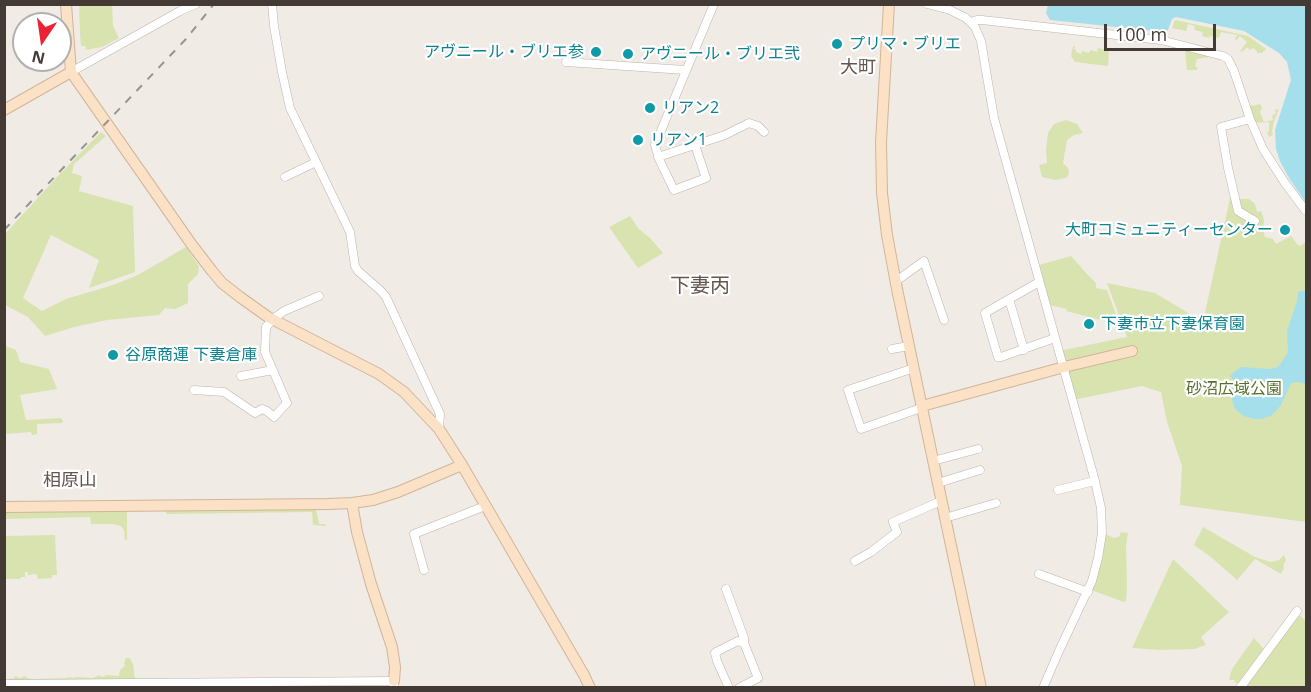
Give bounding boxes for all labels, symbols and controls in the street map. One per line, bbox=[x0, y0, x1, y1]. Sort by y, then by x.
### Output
north arrow bbox=[12, 12, 72, 72]
scale bar bbox=[1107, 12, 1220, 50]
text: 100 m bbox=[1115, 22, 1167, 46]
place label: プリマ・ブリエ bbox=[849, 34, 961, 54]
marker: プリマ・ブリエ bbox=[830, 37, 844, 51]
place label: アヴニール・ブリエ参 bbox=[424, 42, 584, 62]
place label: アヴニール・ブリエ弐 bbox=[640, 44, 800, 64]
text: N bbox=[30, 45, 47, 70]
marker: アヴニール・ブリエ参 bbox=[589, 45, 603, 59]
marker: アヴニール・ブリエ弐 bbox=[621, 47, 635, 61]
district label: 大町 bbox=[840, 57, 876, 79]
place label: リアン2 bbox=[662, 98, 719, 118]
marker: リアン2 bbox=[643, 101, 657, 115]
place label: リアン1 bbox=[650, 130, 707, 150]
marker: リアン1 bbox=[631, 133, 645, 147]
place label: 大町コミュニティーセンター bbox=[1065, 220, 1273, 240]
marker: 大町コミュニティーセンター bbox=[1278, 223, 1292, 237]
district label: 下妻丙 bbox=[670, 274, 730, 298]
place label: 下妻市立下妻保育園 bbox=[1101, 314, 1245, 334]
marker: 下妻市立下妻保育園 bbox=[1082, 317, 1096, 331]
place label: 谷原商運 下妻倉庫 bbox=[125, 345, 257, 365]
marker: 谷原商運 下妻倉庫 bbox=[106, 348, 120, 362]
park label: 砂沼広域公園 bbox=[1186, 379, 1282, 399]
district label: 相原山 bbox=[43, 470, 97, 492]

